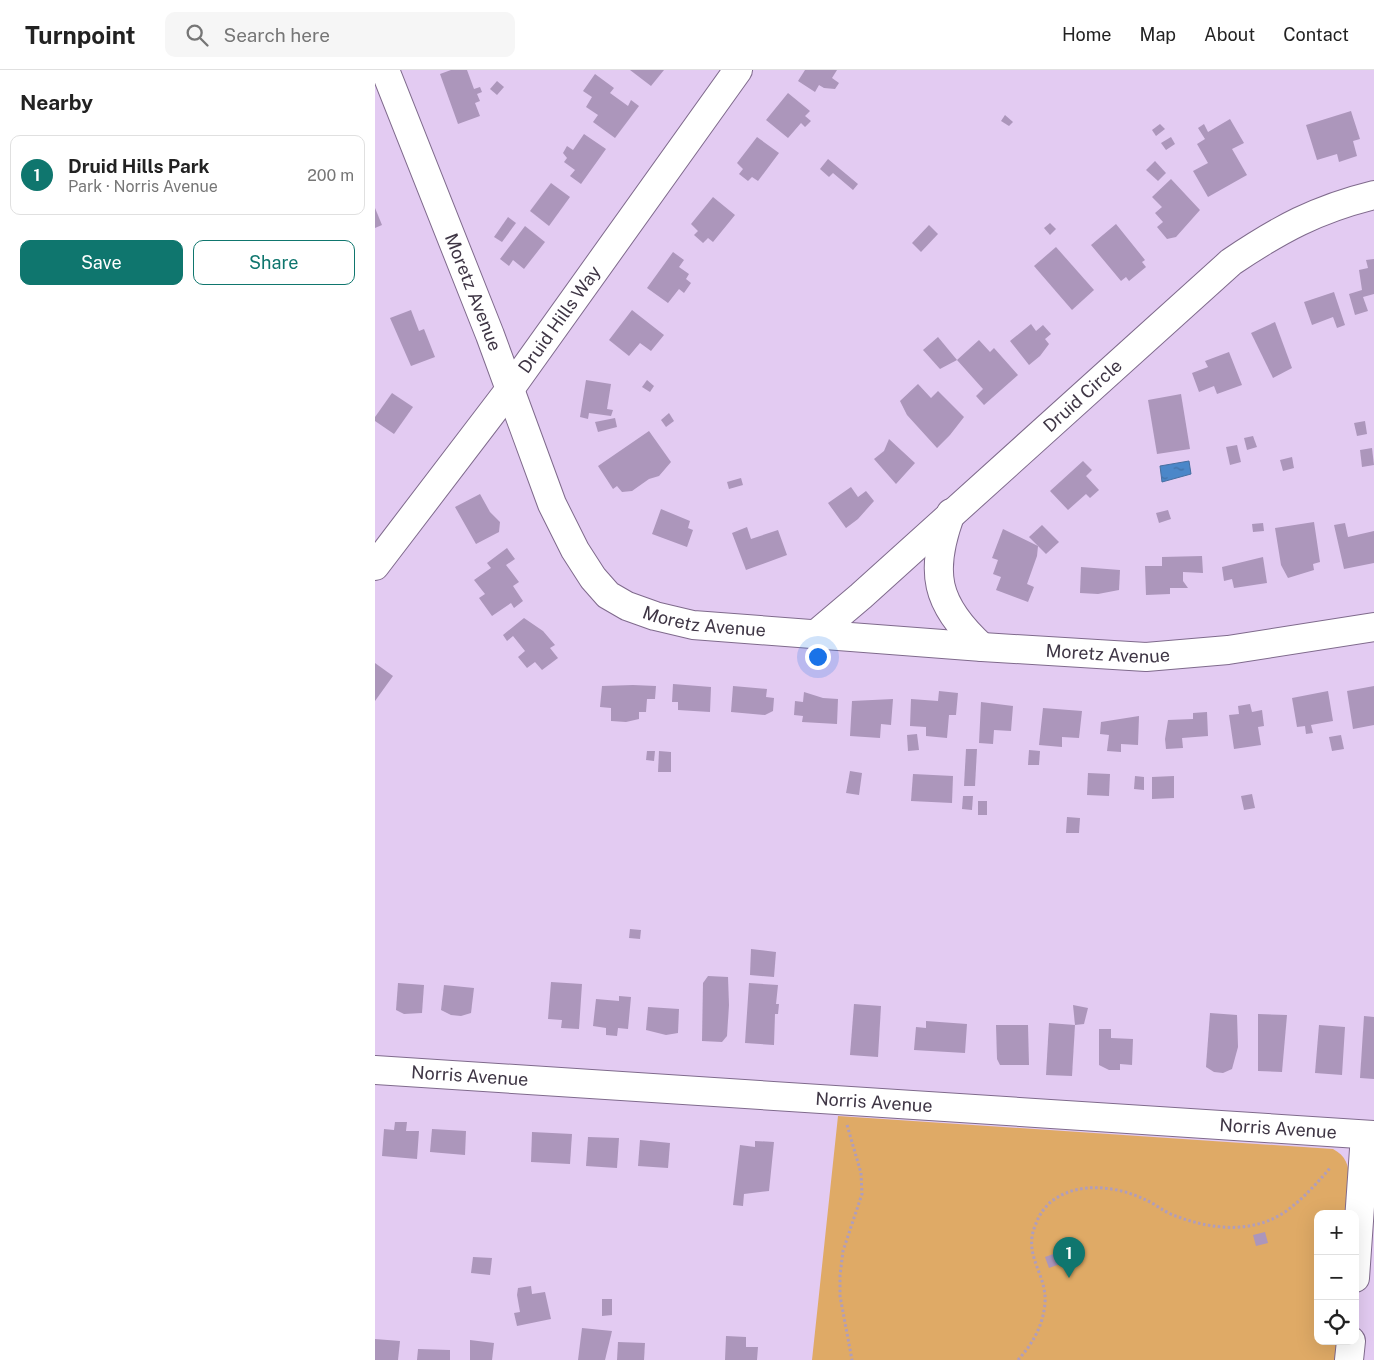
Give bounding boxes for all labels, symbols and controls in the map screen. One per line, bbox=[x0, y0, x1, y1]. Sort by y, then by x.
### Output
search box bbox=[165, 12, 515, 57]
text: Turnpoint bbox=[25, 21, 135, 49]
icon: search bbox=[183, 21, 211, 49]
text: Search here bbox=[223, 24, 330, 46]
text: Home bbox=[1062, 24, 1112, 45]
text: Map bbox=[1140, 24, 1176, 45]
text: About bbox=[1204, 24, 1255, 45]
text: Contact bbox=[1283, 24, 1349, 45]
text: Nearby bbox=[20, 90, 93, 115]
text: Druid Hills Park bbox=[68, 155, 210, 177]
text: 1 bbox=[34, 166, 40, 185]
text: 200 m bbox=[307, 166, 354, 185]
text: Park · Norris Avenue bbox=[68, 177, 218, 196]
street label: Moretz Avenue bbox=[441, 230, 506, 354]
button: Save bbox=[20, 240, 183, 285]
button: Share bbox=[193, 240, 355, 285]
street label: Druid Hills Way bbox=[514, 261, 605, 377]
street label: Druid Circle bbox=[1039, 355, 1126, 436]
street label: Moretz Avenue bbox=[640, 601, 767, 641]
street label: Moretz Avenue bbox=[1045, 640, 1171, 667]
your location bbox=[805, 644, 831, 670]
street label: Norris Avenue bbox=[411, 1061, 529, 1090]
street label: Norris Avenue bbox=[815, 1088, 933, 1116]
street label: Norris Avenue bbox=[1219, 1114, 1337, 1143]
map controls bbox=[1314, 1210, 1359, 1345]
button: + bbox=[1314, 1210, 1359, 1255]
pin: 1 bbox=[1053, 1237, 1085, 1278]
button: − bbox=[1314, 1255, 1359, 1300]
button: locate bbox=[1314, 1300, 1359, 1345]

